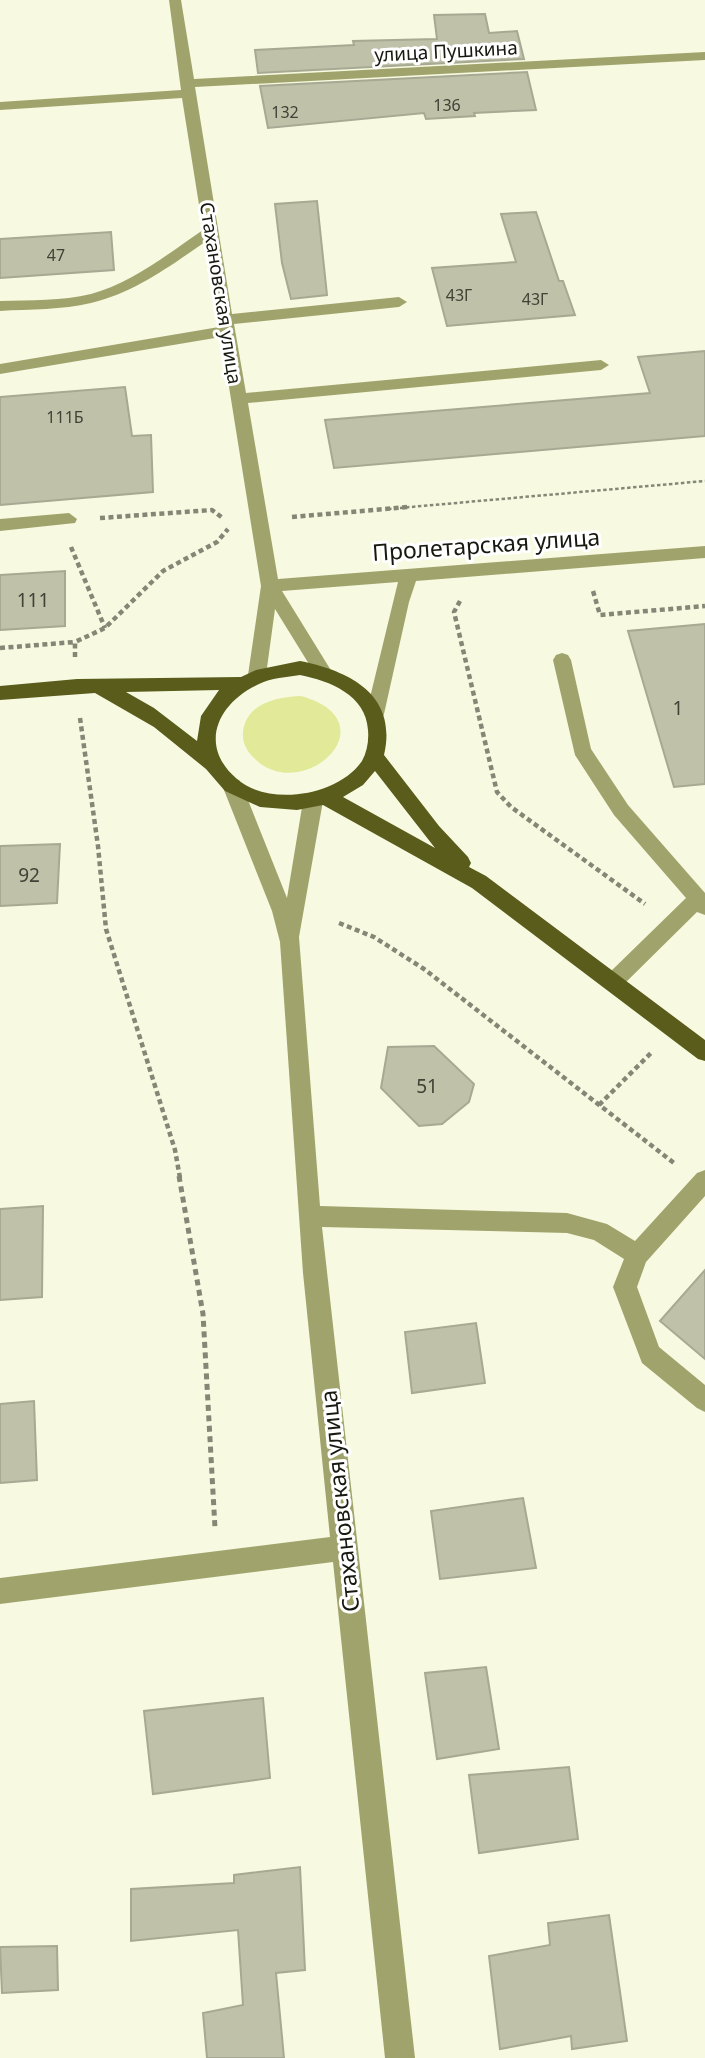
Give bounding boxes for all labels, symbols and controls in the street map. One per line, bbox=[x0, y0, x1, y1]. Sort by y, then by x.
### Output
street label: улица Пушкина bbox=[374, 34, 518, 68]
house number: 136 bbox=[433, 94, 461, 116]
house number: 132 bbox=[271, 101, 299, 123]
street label: Стахановская улица bbox=[194, 200, 248, 386]
house number: 47 bbox=[47, 244, 65, 266]
house number: 43Г bbox=[446, 284, 472, 306]
house number: 43Г bbox=[522, 288, 548, 310]
house number: 111Б bbox=[46, 406, 84, 428]
street label: Пролетарская улица bbox=[371, 520, 601, 568]
house number: 111 bbox=[17, 587, 49, 613]
house number: 1 bbox=[673, 695, 683, 721]
house number: 92 bbox=[18, 862, 40, 888]
house number: 51 bbox=[416, 1073, 438, 1099]
street label: Стахановская улица bbox=[311, 1389, 367, 1614]

